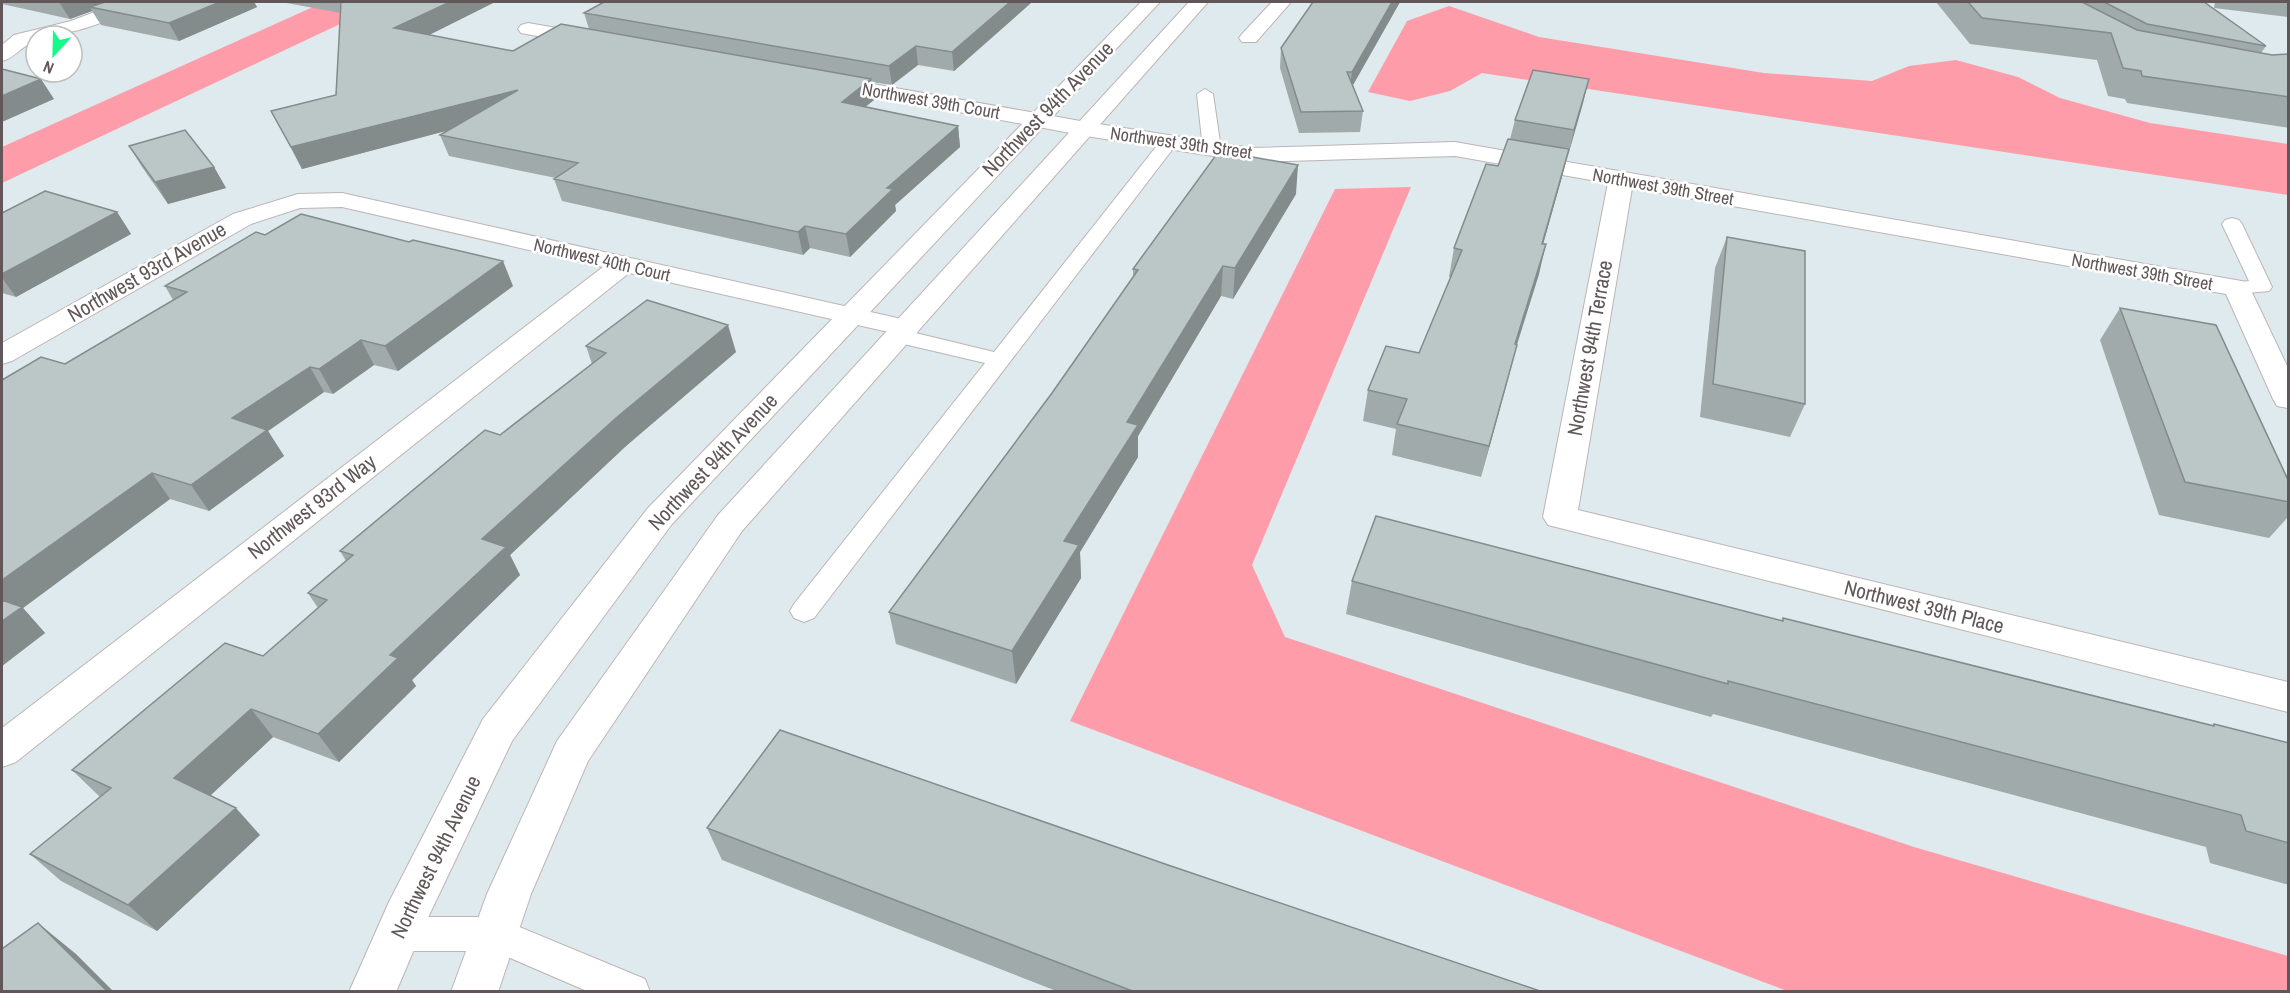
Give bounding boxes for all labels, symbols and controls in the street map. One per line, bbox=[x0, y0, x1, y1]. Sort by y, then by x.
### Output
north arrow bbox=[24, 24, 84, 84]
street label: Northwest 94th Avenue bbox=[975, 35, 1120, 183]
text: N bbox=[40, 56, 57, 80]
street label: Northwest 39th Court bbox=[860, 76, 1002, 125]
street label: Northwest 39th Street bbox=[1109, 120, 1253, 165]
street label: Northwest 39th Street bbox=[1591, 162, 1736, 211]
street label: Northwest 93rd Avenue bbox=[62, 214, 231, 329]
street label: Northwest 40th Court bbox=[531, 232, 673, 287]
street label: Northwest 39th Street bbox=[2070, 247, 2215, 296]
street label: Northwest 94th Terrace bbox=[1560, 258, 1619, 438]
street label: Northwest 94th Avenue bbox=[641, 387, 784, 537]
street label: Northwest 93rd Way bbox=[242, 447, 382, 566]
street label: Northwest 39th Place bbox=[1841, 573, 2007, 640]
street label: Northwest 94th Avenue bbox=[384, 771, 488, 943]

